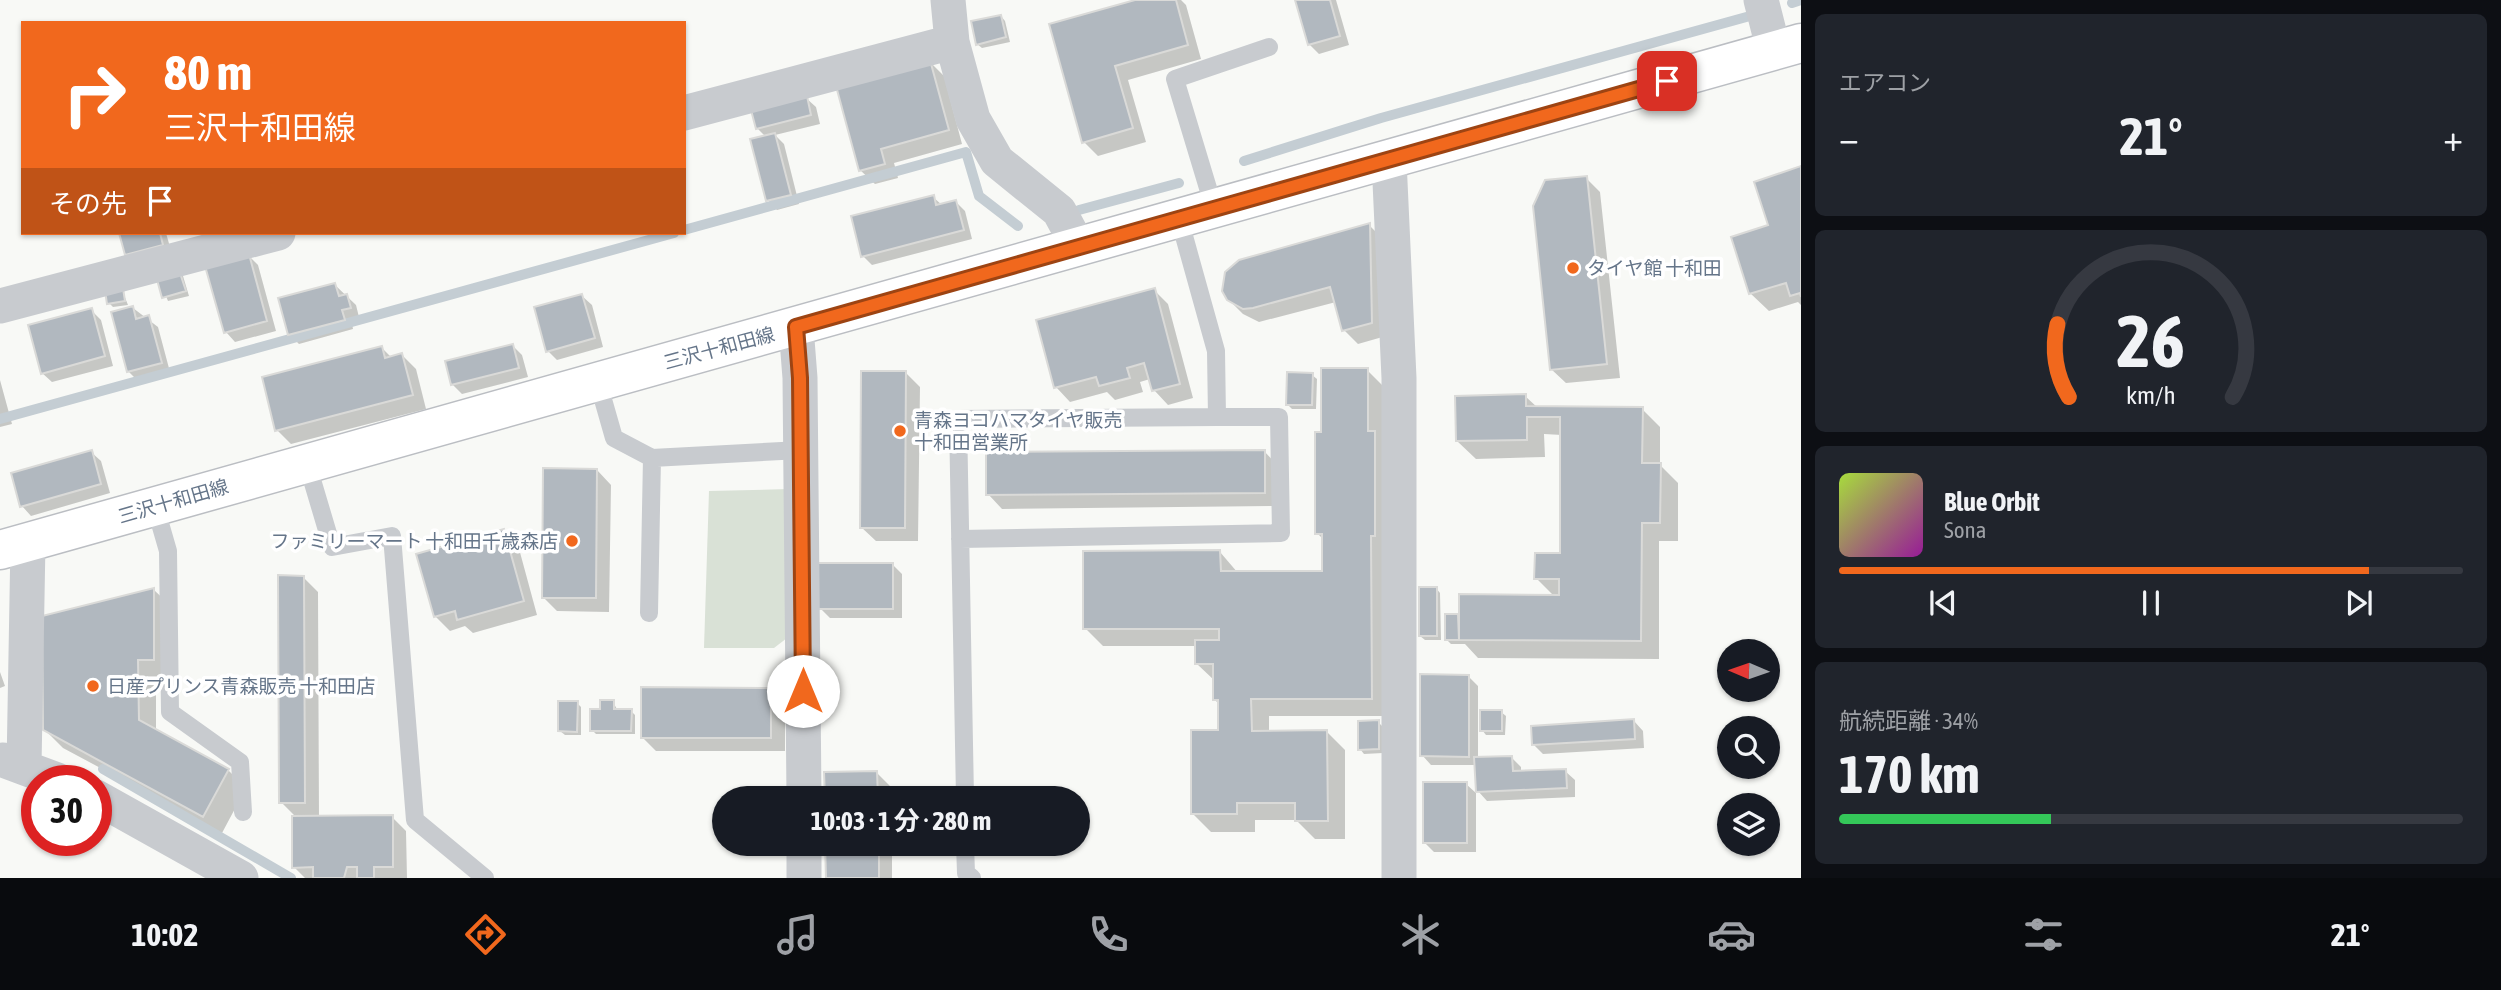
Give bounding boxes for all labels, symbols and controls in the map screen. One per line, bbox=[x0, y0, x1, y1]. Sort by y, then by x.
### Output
text: 80 m bbox=[164, 44, 252, 100]
icon: right bbox=[49, 49, 140, 140]
pin bbox=[1637, 51, 1697, 111]
icon: arrive bbox=[1648, 62, 1686, 100]
text: エアコン bbox=[1839, 70, 1931, 96]
text: 21° bbox=[2119, 106, 2183, 166]
text: 三沢十和田線 bbox=[164, 109, 356, 146]
text: − bbox=[1839, 116, 1859, 159]
text: + bbox=[2443, 116, 2463, 159]
icon: arrive bbox=[141, 182, 179, 220]
text: その先 bbox=[49, 189, 127, 219]
place label: タイヤ館 十和田 bbox=[1587, 257, 1722, 279]
marker: タイヤ館 十和田 bbox=[1565, 260, 1581, 276]
text: 26 bbox=[2117, 299, 2185, 382]
street label: 三沢十和田線 bbox=[661, 323, 777, 373]
text: km/h bbox=[2126, 381, 2176, 409]
place label: 青森ヨコハマタイヤ販売 十和田営業所 bbox=[914, 409, 1122, 453]
marker: 青森ヨコハマタイヤ販売 十和田営業所 bbox=[892, 423, 908, 439]
street label: 三沢十和田線 bbox=[115, 475, 231, 527]
text: Blue Orbit bbox=[1944, 487, 2040, 517]
text: Sona bbox=[1944, 517, 1986, 543]
place label: ファミリーマート 十和田千歳森店 bbox=[270, 530, 558, 552]
marker: ファミリーマート 十和田千歳森店 bbox=[564, 533, 580, 549]
icon: previous bbox=[1924, 584, 1962, 622]
icon: pause bbox=[2132, 584, 2170, 622]
icon: next bbox=[2340, 584, 2378, 622]
north arrow bbox=[1717, 639, 1780, 702]
map controls bbox=[1717, 639, 1780, 856]
position arrow bbox=[766, 654, 840, 728]
place label: 日産プリンス青森販売 十和田店 bbox=[107, 675, 375, 697]
marker: 日産プリンス青森販売 十和田店 bbox=[85, 678, 101, 694]
text: 航続距離 · 34% bbox=[1839, 708, 1978, 734]
button: search bbox=[1717, 716, 1780, 779]
text: 170 km bbox=[1839, 744, 1980, 804]
speed limit sign: 30 bbox=[21, 765, 112, 856]
button: layers bbox=[1717, 793, 1780, 856]
text: 10:03 · 1 分 · 280 m bbox=[811, 806, 991, 836]
icon: directions bbox=[461, 910, 510, 959]
icon: music bbox=[773, 910, 822, 959]
icon: phone bbox=[1084, 910, 1133, 959]
icon: climate bbox=[1396, 910, 1445, 959]
icon: car bbox=[1707, 910, 1756, 959]
icon: filters bbox=[2019, 910, 2068, 959]
text: 10:02 bbox=[131, 916, 198, 953]
text: 21° bbox=[2331, 916, 2370, 953]

